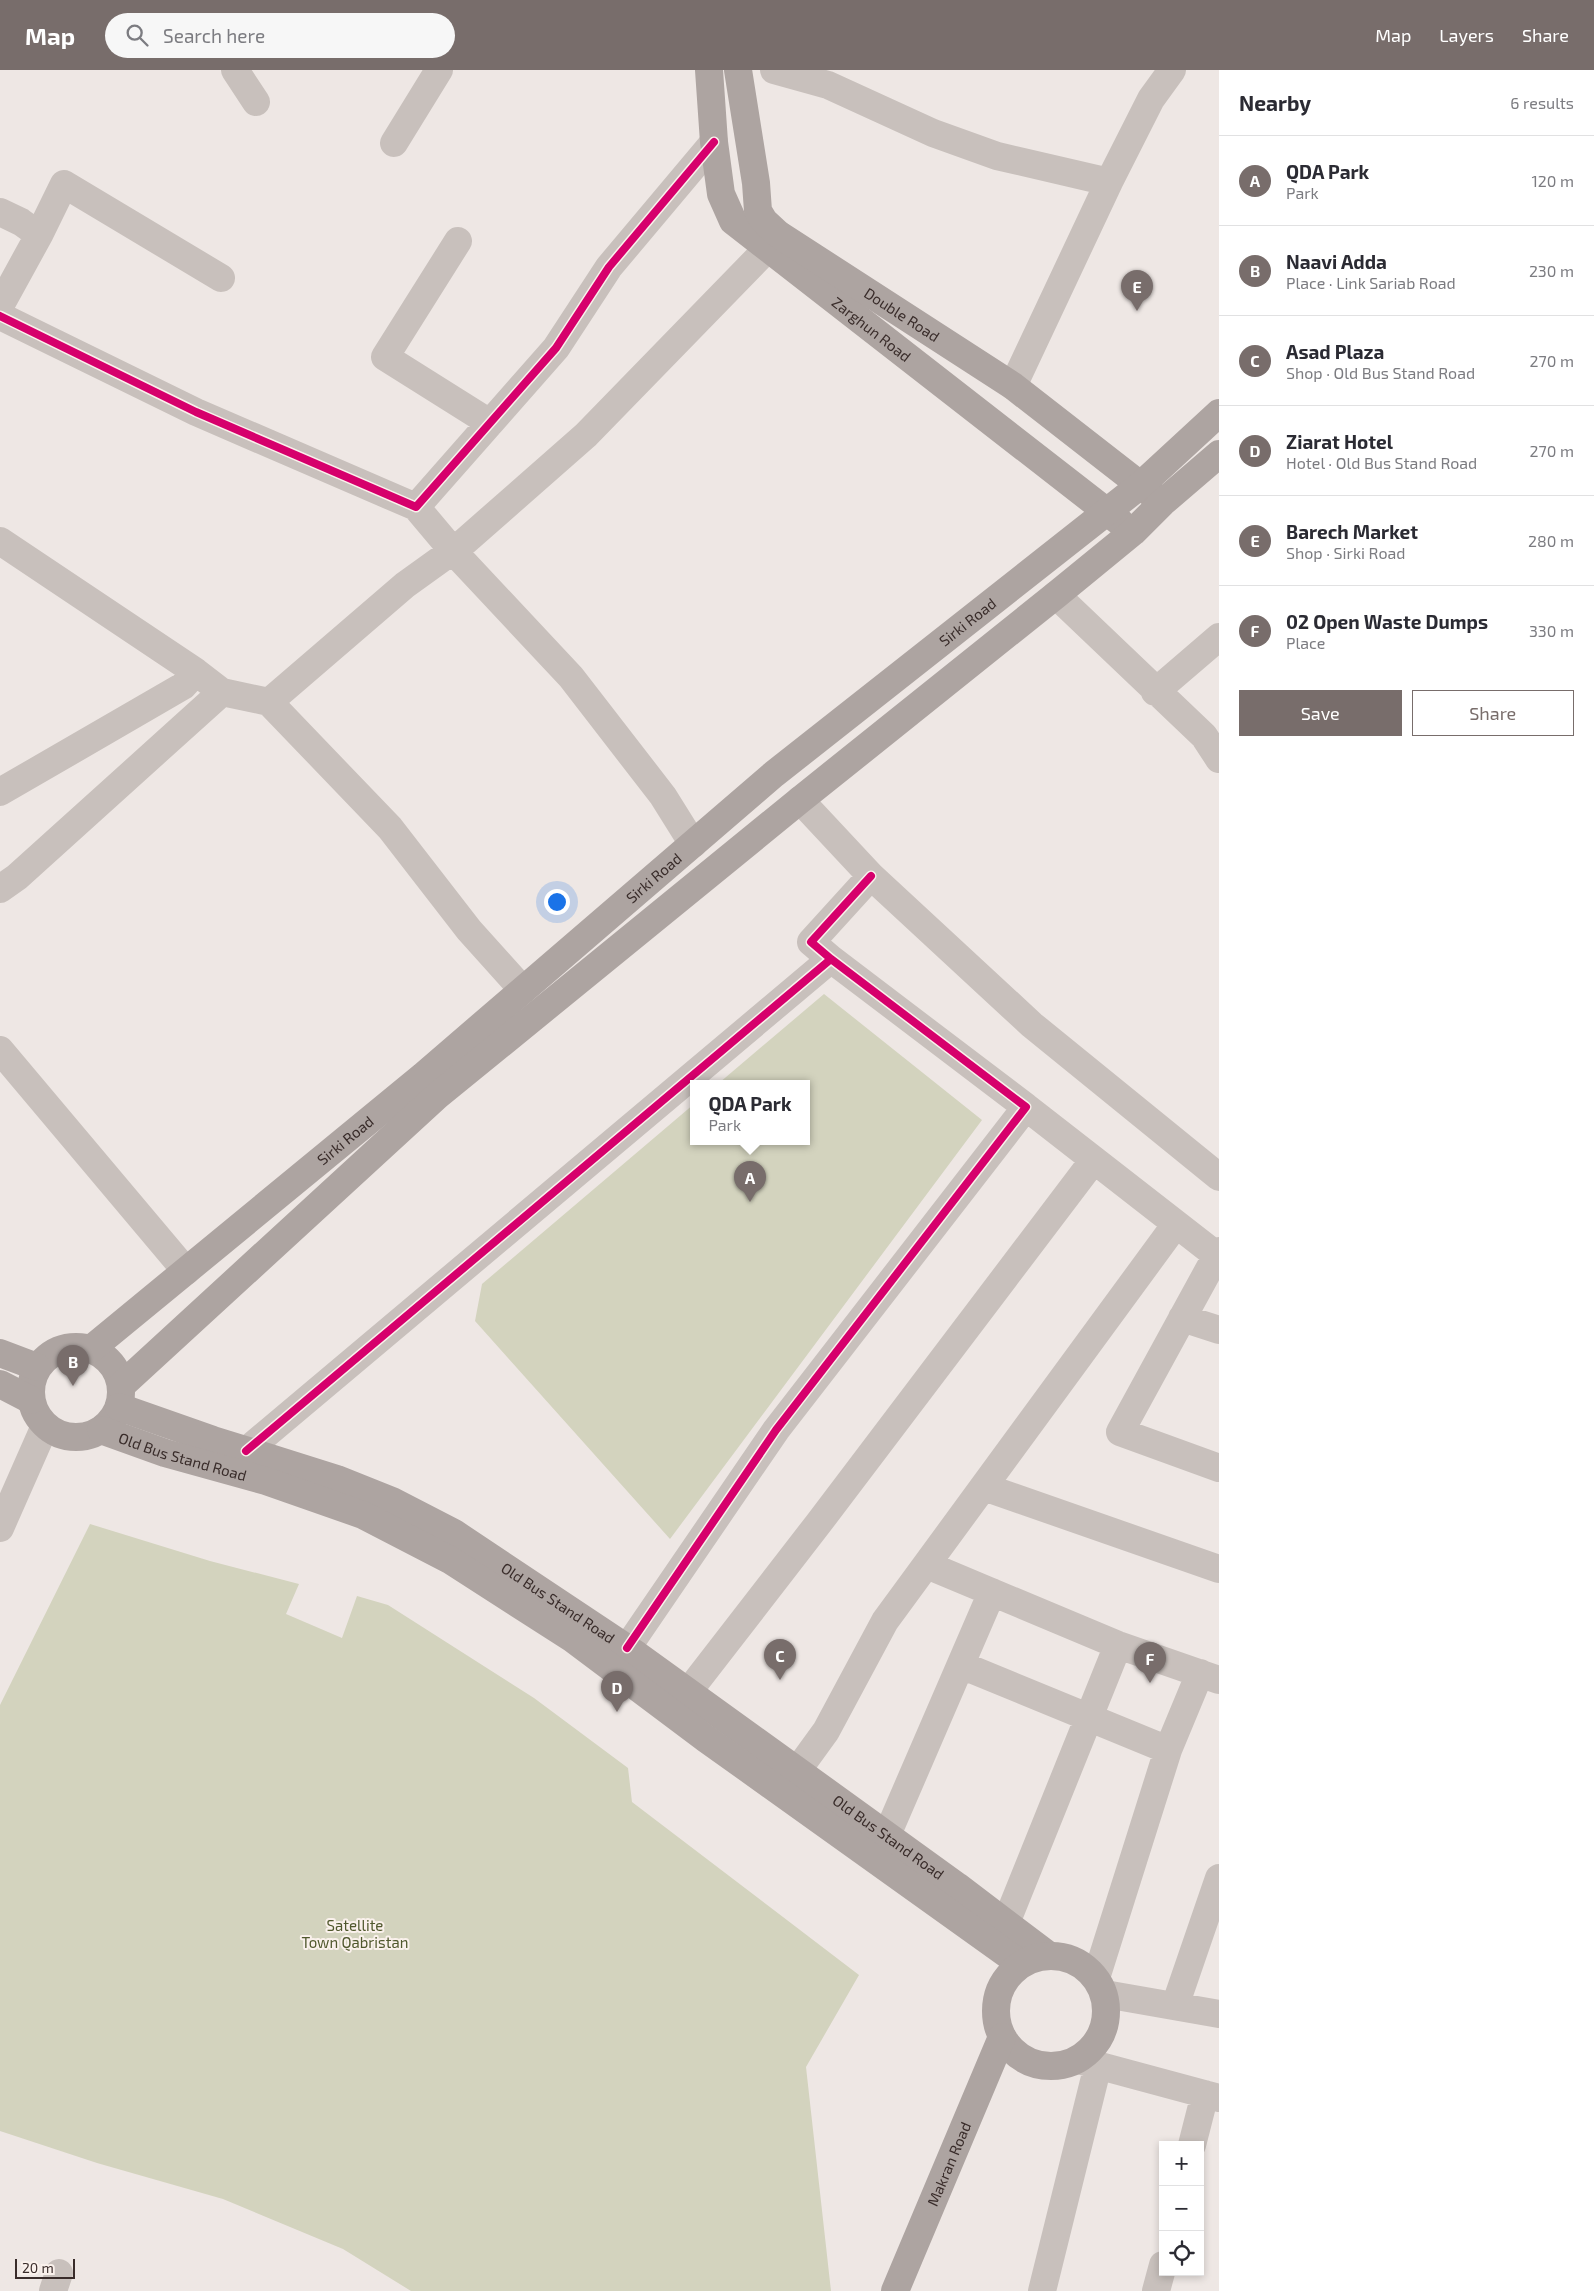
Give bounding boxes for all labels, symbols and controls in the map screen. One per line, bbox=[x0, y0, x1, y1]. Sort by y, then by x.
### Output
search box bbox=[105, 13, 455, 58]
text: Map bbox=[25, 21, 75, 50]
icon: search bbox=[123, 21, 151, 49]
text: Search here bbox=[163, 24, 265, 47]
text: Map bbox=[1375, 24, 1411, 46]
text: Layers bbox=[1439, 24, 1494, 46]
text: Share bbox=[1522, 24, 1569, 46]
text: Nearby bbox=[1239, 90, 1311, 115]
text: 6 results bbox=[1510, 93, 1574, 112]
text: QDA Park bbox=[1286, 160, 1369, 183]
text: A bbox=[1250, 171, 1260, 190]
text: 120 m bbox=[1531, 171, 1574, 190]
text: Park bbox=[1286, 183, 1319, 202]
text: Naavi Adda bbox=[1286, 250, 1387, 273]
text: B bbox=[1250, 261, 1260, 280]
text: 230 m bbox=[1529, 261, 1574, 280]
pin: E bbox=[1121, 270, 1153, 311]
text: Place · Link Sariab Road bbox=[1286, 273, 1456, 292]
street label: Double Road bbox=[861, 283, 943, 345]
street label: Zarghun Road bbox=[829, 293, 915, 365]
text: Asad Plaza bbox=[1286, 340, 1384, 363]
text: C bbox=[1250, 351, 1260, 370]
text: 270 m bbox=[1530, 351, 1574, 370]
text: Shop · Old Bus Stand Road bbox=[1286, 363, 1475, 382]
text: Ziarat Hotel bbox=[1286, 430, 1393, 453]
text: D bbox=[1250, 441, 1260, 460]
text: 270 m bbox=[1530, 441, 1574, 460]
text: Hotel · Old Bus Stand Road bbox=[1286, 453, 1477, 472]
text: Barech Market bbox=[1286, 520, 1418, 543]
text: E bbox=[1250, 531, 1260, 550]
text: 280 m bbox=[1528, 531, 1574, 550]
text: Shop · Sirki Road bbox=[1286, 543, 1405, 562]
street label: Sirki Road bbox=[935, 594, 999, 650]
text: 02 Open Waste Dumps bbox=[1286, 610, 1488, 633]
text: F bbox=[1251, 621, 1259, 640]
text: 330 m bbox=[1529, 621, 1574, 640]
text: Place bbox=[1286, 633, 1325, 652]
button: Save bbox=[1239, 690, 1402, 736]
button: Share bbox=[1412, 690, 1574, 736]
street label: Sirki Road bbox=[622, 849, 685, 906]
your location bbox=[544, 889, 570, 915]
popup bbox=[690, 1080, 810, 1145]
text: QDA Park bbox=[708, 1092, 792, 1115]
street label: Sirki Road bbox=[313, 1112, 377, 1168]
text: Park bbox=[708, 1115, 741, 1134]
pin: A bbox=[734, 1161, 766, 1202]
pin: B bbox=[57, 1345, 89, 1386]
street label: Old Bus Stand Road bbox=[116, 1428, 249, 1484]
street label: Old Bus Stand Road bbox=[498, 1558, 619, 1647]
pin: C bbox=[764, 1639, 796, 1680]
pin: F bbox=[1134, 1642, 1166, 1683]
pin: D bbox=[601, 1671, 633, 1712]
street label: Old Bus Stand Road bbox=[830, 1791, 948, 1883]
park label: Satellite Town Qabristan bbox=[302, 1916, 408, 1952]
street label: Makran Road bbox=[923, 2119, 974, 2209]
map controls bbox=[1159, 2141, 1204, 2276]
button: + bbox=[1159, 2141, 1204, 2186]
button: − bbox=[1159, 2186, 1204, 2231]
button: locate bbox=[1159, 2231, 1204, 2276]
scale bar bbox=[15, 2256, 75, 2279]
text: 20 m bbox=[22, 2259, 54, 2276]

